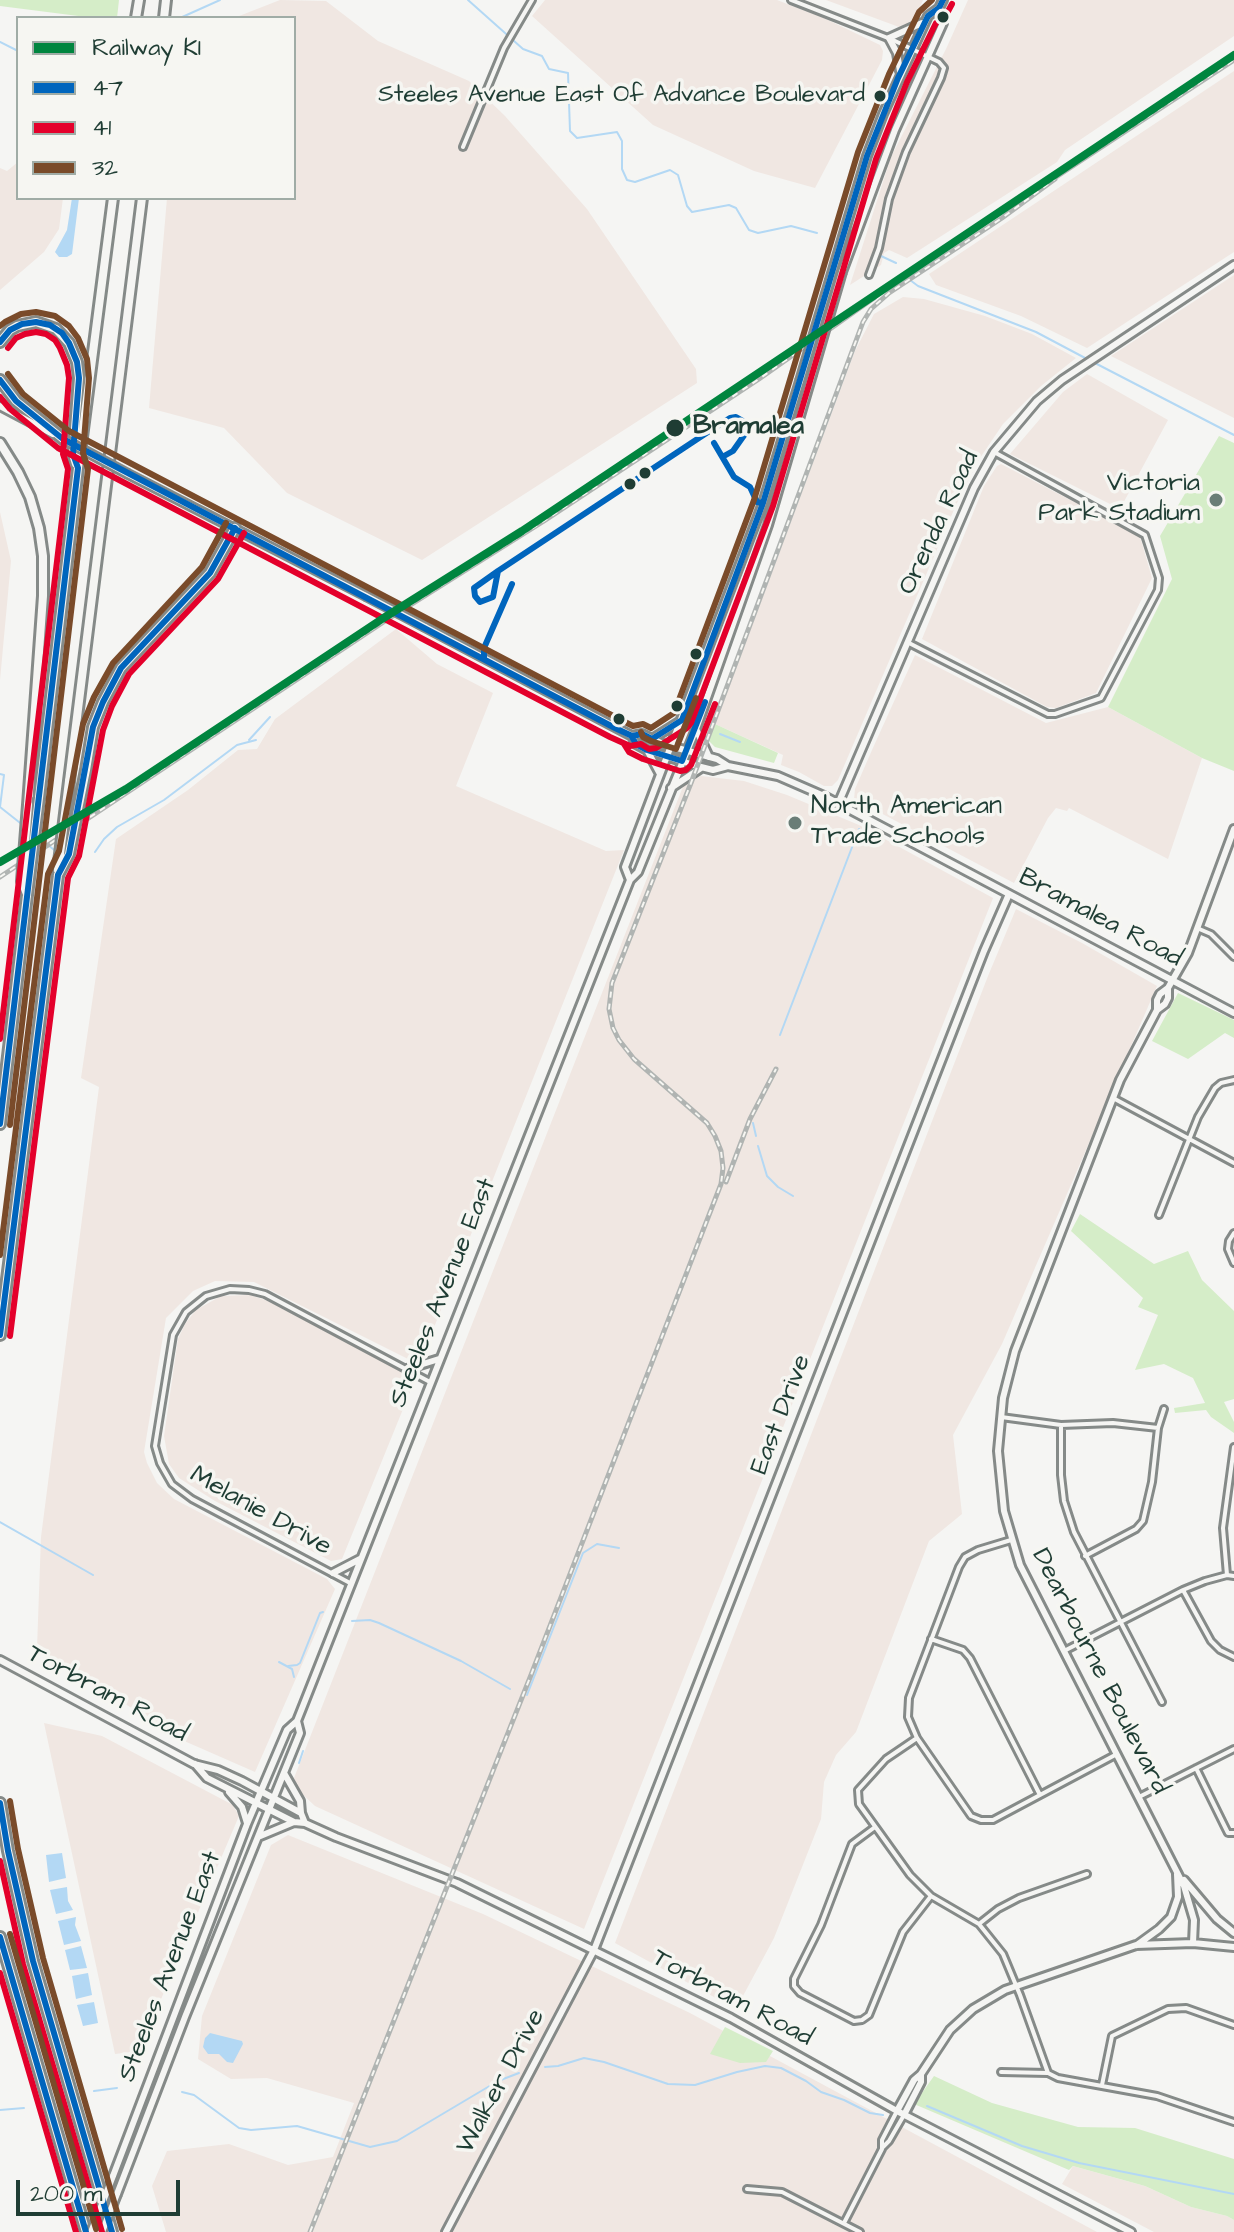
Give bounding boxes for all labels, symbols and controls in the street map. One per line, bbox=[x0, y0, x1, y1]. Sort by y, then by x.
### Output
unlabelled marker bbox=[935, 9, 951, 25]
legend bbox=[16, 16, 296, 200]
text: Railway KI bbox=[92, 31, 201, 65]
text: 47 bbox=[92, 71, 123, 105]
place label: Steeles Avenue East Of Advance Boulevard bbox=[378, 82, 865, 110]
marker: Steeles Avenue East Of Advance Boulevard bbox=[872, 88, 888, 104]
text: 41 bbox=[92, 111, 111, 145]
text: 32 bbox=[92, 151, 118, 185]
place label: Bramalea bbox=[693, 412, 804, 444]
marker: Bramalea bbox=[664, 417, 686, 439]
street label: Orenda Road bbox=[893, 446, 987, 600]
unlabelled marker bbox=[637, 465, 653, 481]
place label: Victoria Park Stadium bbox=[1038, 469, 1200, 530]
unlabelled marker bbox=[622, 476, 638, 492]
marker: Victoria Park Stadium bbox=[1207, 491, 1225, 509]
unlabelled marker bbox=[688, 646, 704, 662]
unlabelled marker bbox=[669, 698, 685, 714]
unlabelled marker bbox=[611, 711, 627, 727]
place label: North American Trade Schools bbox=[811, 792, 1002, 854]
marker: North American Trade Schools bbox=[786, 814, 804, 832]
street label: Bramalea Road bbox=[1013, 863, 1187, 975]
street label: Steeles Avenue East bbox=[384, 1174, 504, 1412]
street label: East Drive bbox=[745, 1351, 819, 1479]
street label: Melanie Drive bbox=[184, 1460, 336, 1564]
street label: Dearbourne Boulevard bbox=[1023, 1544, 1175, 1800]
street label: Torbram Road bbox=[21, 1640, 193, 1750]
street label: Steeles Avenue East bbox=[113, 1847, 229, 2087]
street label: Torbram Road bbox=[646, 1944, 818, 2054]
street label: Walker Drive bbox=[451, 2004, 553, 2160]
scale bar bbox=[20, 2164, 184, 2214]
text: 200 m bbox=[30, 2177, 102, 2211]

